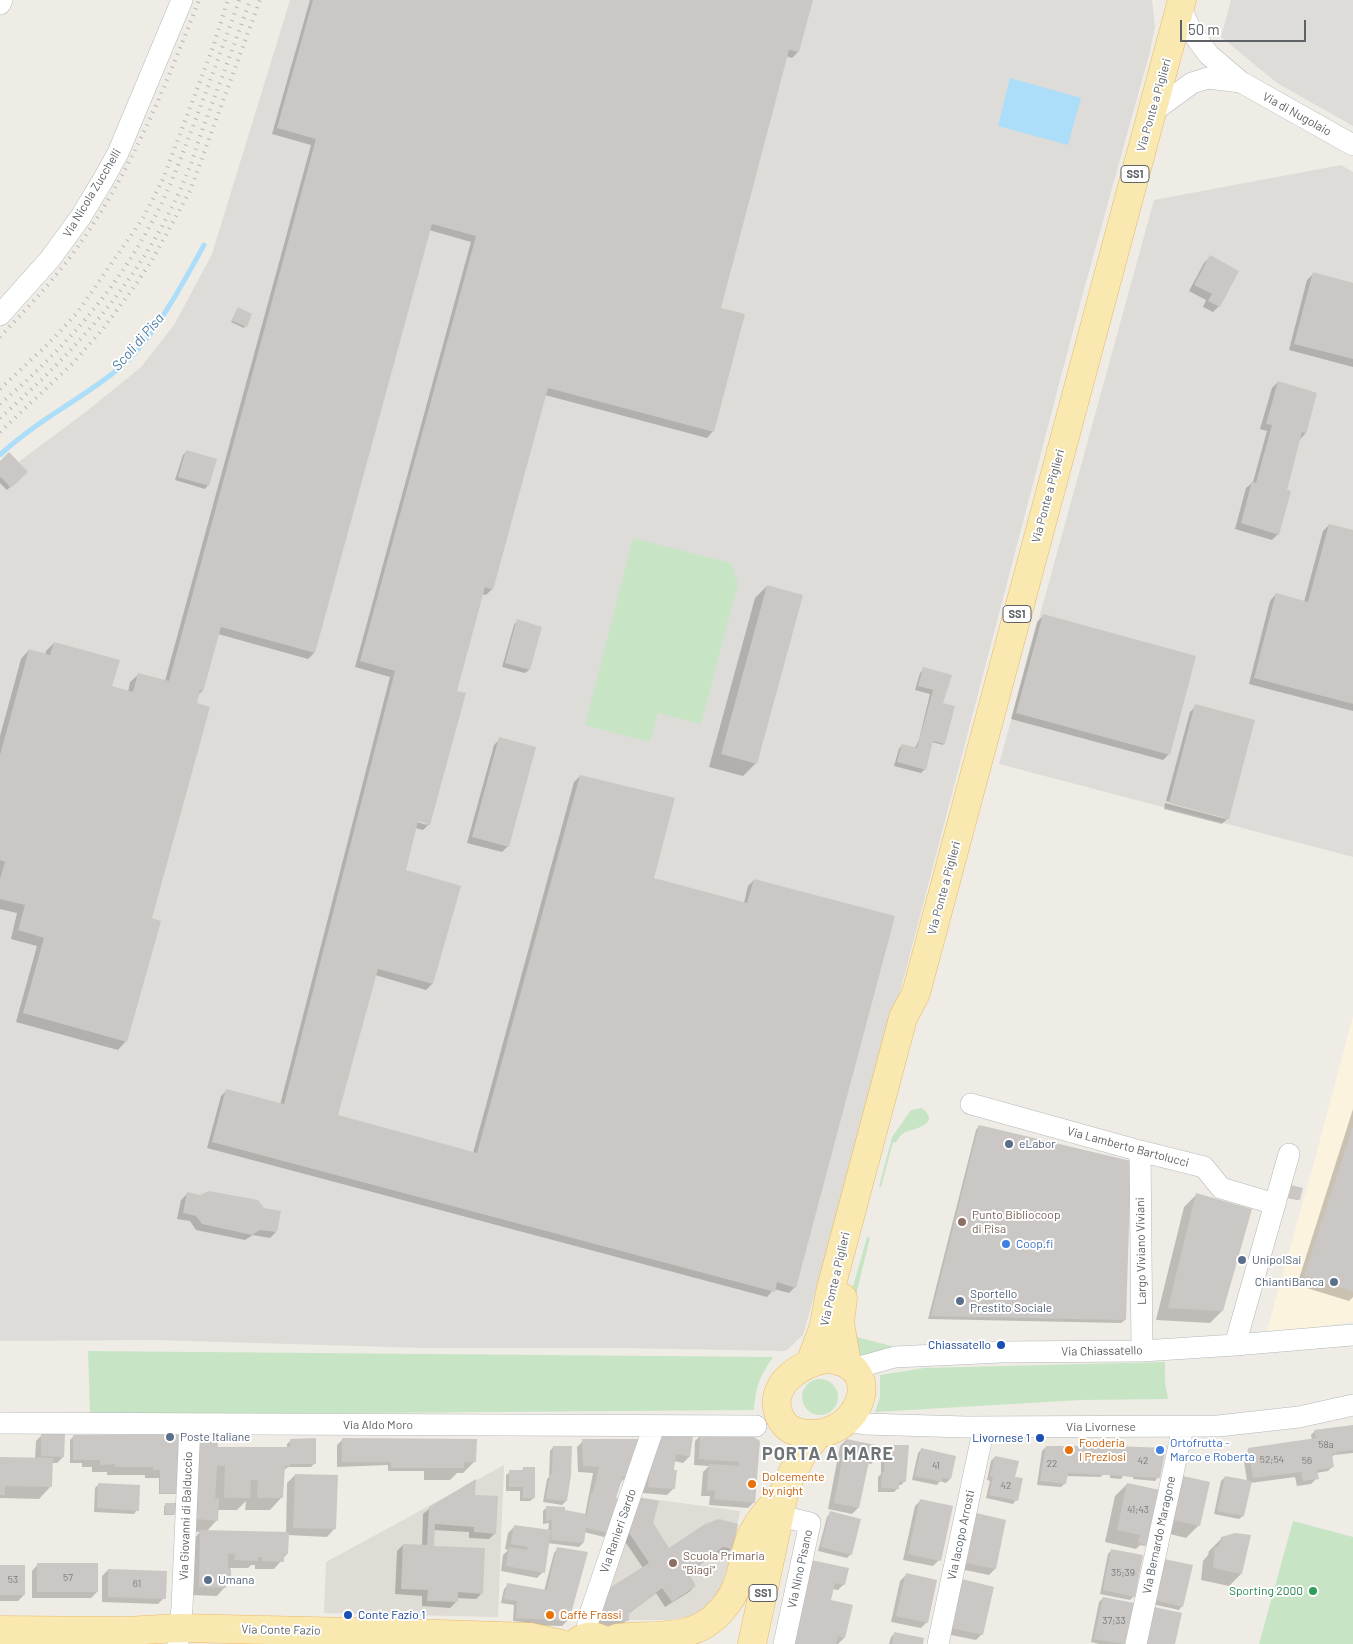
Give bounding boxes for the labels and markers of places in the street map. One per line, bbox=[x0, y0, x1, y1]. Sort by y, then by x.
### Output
place label: eLabor bbox=[1019, 1137, 1056, 1151]
marker: eLabor bbox=[1003, 1138, 1015, 1150]
place label: Punto Bibliocoop di Pisa bbox=[972, 1208, 1061, 1236]
marker: Punto Bibliocoop di Pisa bbox=[956, 1216, 968, 1228]
place label: Coop.fi bbox=[1016, 1237, 1053, 1251]
marker: Coop.fi bbox=[1000, 1238, 1012, 1250]
place label: UnipolSai bbox=[1252, 1253, 1301, 1267]
marker: UnipolSai bbox=[1236, 1254, 1248, 1266]
place label: ChiantiBanca bbox=[1255, 1275, 1324, 1289]
marker: ChiantiBanca bbox=[1328, 1276, 1340, 1288]
place label: Sportello Prestito Sociale bbox=[970, 1287, 1052, 1315]
marker: Sportello Prestito Sociale bbox=[954, 1295, 966, 1307]
place label: Chiassatello bbox=[928, 1338, 991, 1352]
marker: Chiassatello bbox=[995, 1339, 1007, 1351]
place label: Poste Italiane bbox=[180, 1430, 251, 1444]
marker: Poste Italiane bbox=[164, 1431, 176, 1443]
place label: Livornese 1 bbox=[972, 1431, 1030, 1445]
marker: Livornese 1 bbox=[1034, 1432, 1046, 1444]
place label: Fooderia I Preziosi bbox=[1079, 1436, 1126, 1464]
place label: Ortofrutta - Marco e Roberta bbox=[1170, 1436, 1255, 1464]
marker: Fooderia I Preziosi bbox=[1063, 1444, 1075, 1456]
marker: Ortofrutta - Marco e Roberta bbox=[1154, 1444, 1166, 1456]
place label: Dolcemente by night bbox=[762, 1470, 825, 1498]
marker: Dolcemente by night bbox=[746, 1478, 758, 1490]
place label: Scuola Primaria "Biagi" bbox=[683, 1549, 765, 1577]
marker: Scuola Primaria "Biagi" bbox=[667, 1557, 679, 1569]
place label: Umana bbox=[218, 1573, 254, 1587]
marker: Umana bbox=[202, 1574, 214, 1586]
place label: Sporting 2000 bbox=[1229, 1584, 1303, 1598]
marker: Sporting 2000 bbox=[1307, 1585, 1319, 1597]
place label: Conte Fazio 1 bbox=[358, 1608, 425, 1622]
place label: Caffè Frassi bbox=[560, 1608, 622, 1622]
marker: Conte Fazio 1 bbox=[342, 1609, 354, 1621]
marker: Caffè Frassi bbox=[544, 1609, 556, 1621]

